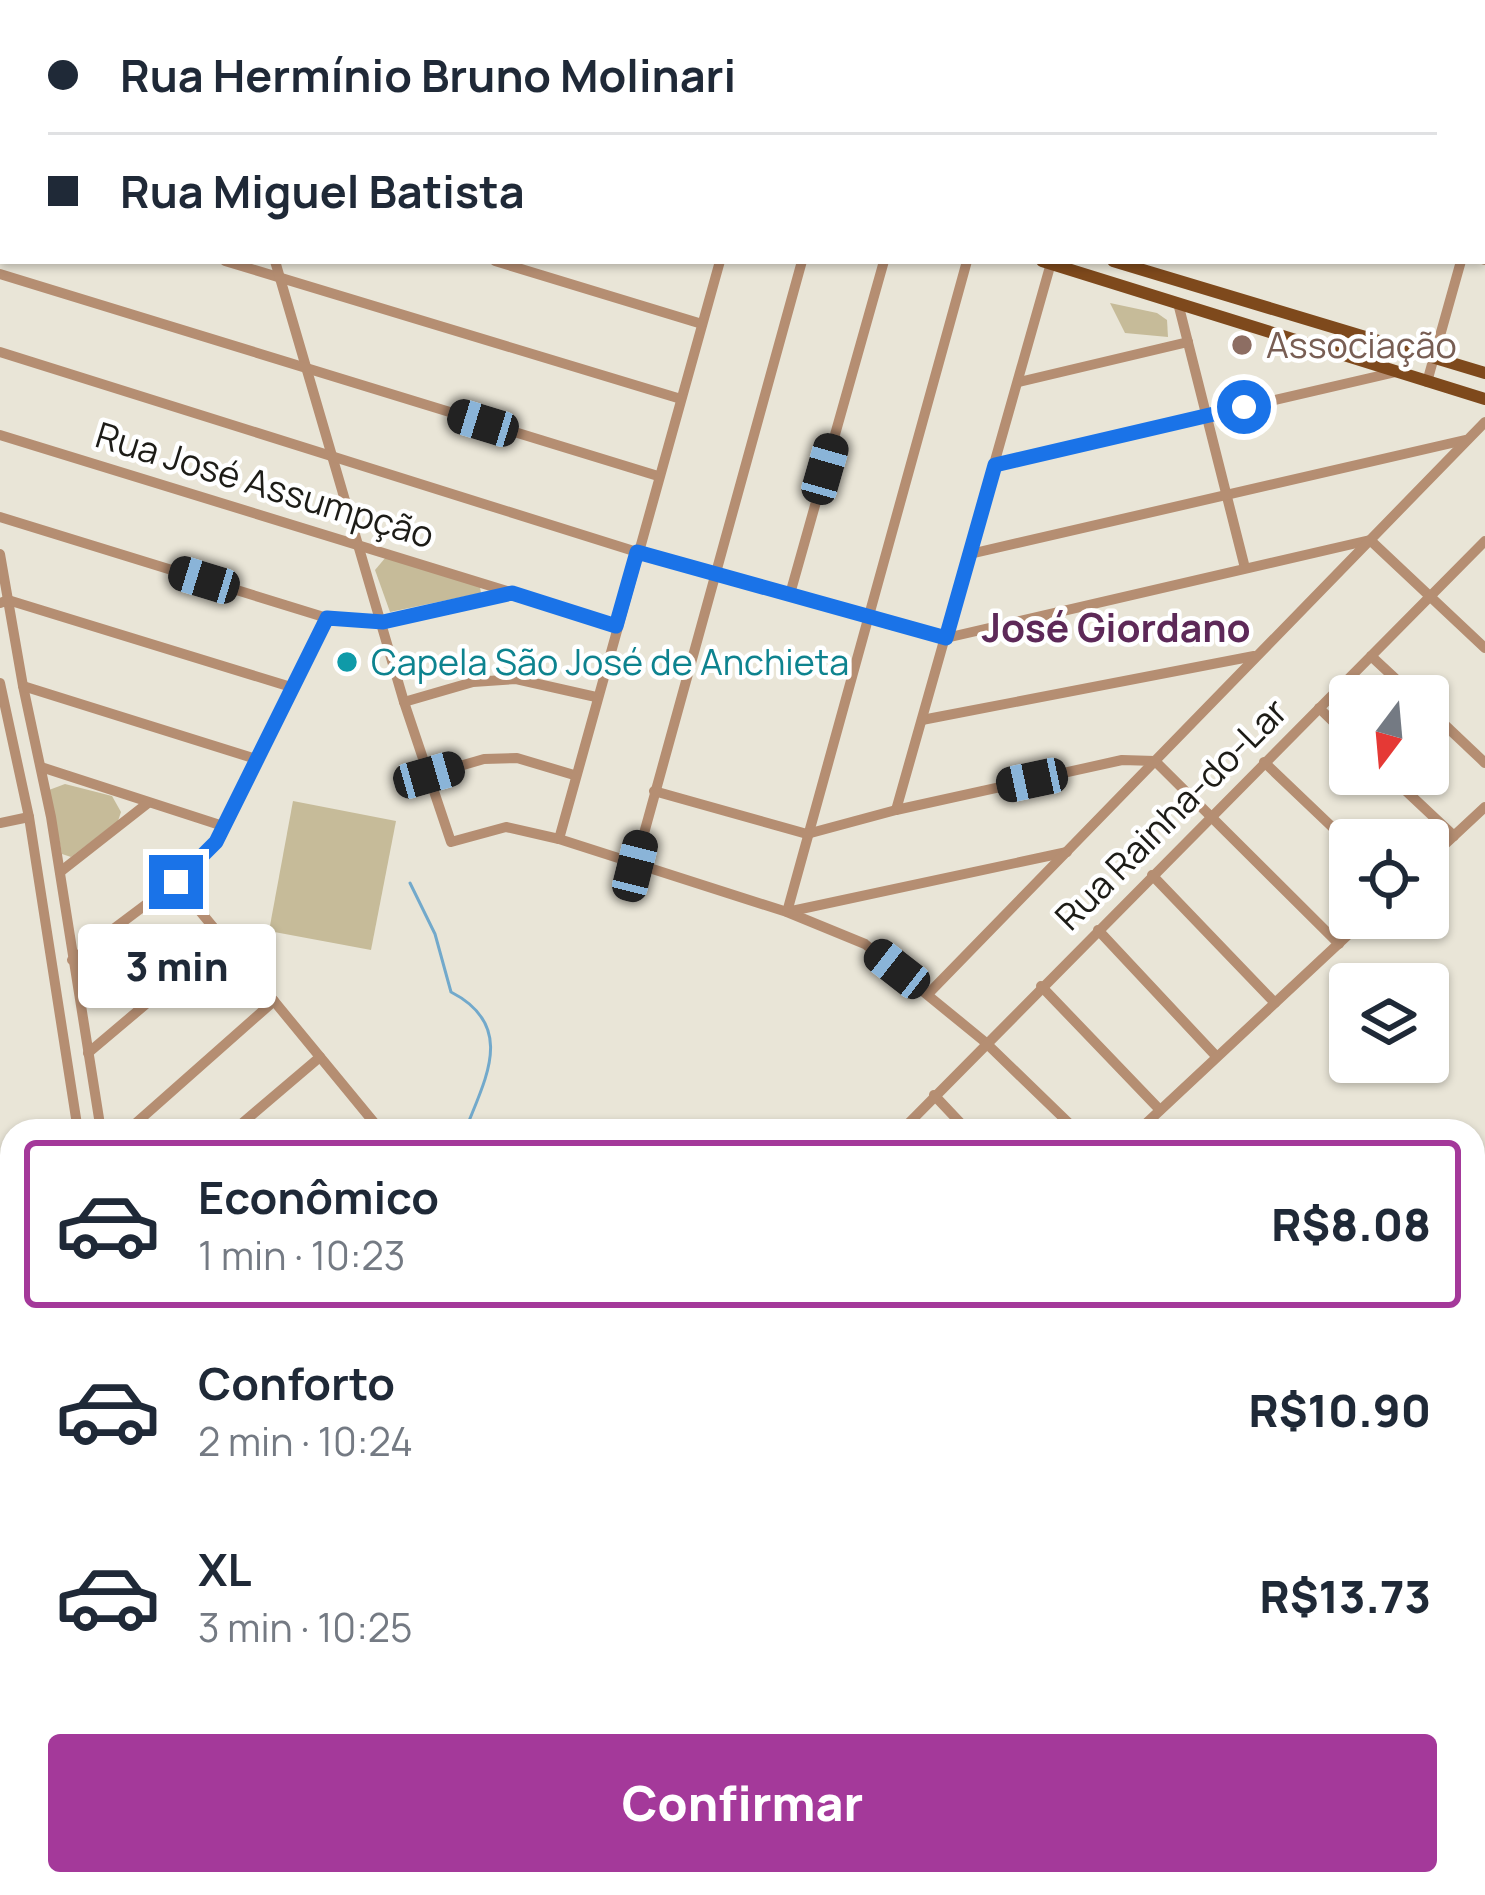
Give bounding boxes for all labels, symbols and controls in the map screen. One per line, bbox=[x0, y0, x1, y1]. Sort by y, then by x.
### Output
text: Rua Hermínio Bruno Molinari bbox=[120, 44, 736, 106]
text: Rua Miguel Batista bbox=[120, 160, 525, 222]
place label: Associação bbox=[1266, 320, 1457, 369]
marker: Associação bbox=[1229, 332, 1255, 358]
route start bbox=[1217, 380, 1271, 434]
car bbox=[443, 395, 523, 451]
street label: Rua José Assumpção bbox=[90, 410, 440, 559]
car bbox=[798, 429, 852, 509]
car bbox=[164, 552, 244, 608]
district label: José Giordano bbox=[982, 600, 1251, 654]
place label: Capela São José de Anchieta bbox=[371, 637, 849, 686]
marker: Capela São José de Anchieta bbox=[334, 649, 360, 675]
north arrow bbox=[1329, 675, 1449, 795]
map controls bbox=[1329, 675, 1449, 1083]
street label: Rua Rainha-do-Lar bbox=[1044, 687, 1297, 940]
car bbox=[389, 748, 469, 802]
car bbox=[993, 755, 1071, 805]
button: locate bbox=[1329, 819, 1449, 939]
car bbox=[609, 827, 661, 905]
route end bbox=[149, 855, 203, 909]
callout: 3 min bbox=[77, 924, 275, 1008]
car bbox=[858, 933, 936, 1005]
text: 3 min bbox=[126, 939, 228, 993]
button: layers bbox=[1329, 963, 1449, 1083]
text: Econômico bbox=[198, 1166, 439, 1228]
icon: car bbox=[54, 1170, 162, 1278]
text: R$8.08 bbox=[1271, 1193, 1431, 1255]
text: 1 min · 10:23 bbox=[198, 1228, 405, 1282]
text: Conforto bbox=[198, 1352, 395, 1414]
icon: car bbox=[54, 1356, 162, 1464]
text: R$10.90 bbox=[1249, 1379, 1431, 1441]
text: 2 min · 10:24 bbox=[198, 1414, 413, 1468]
text: XL bbox=[198, 1538, 252, 1600]
icon: car bbox=[54, 1542, 162, 1650]
text: R$13.73 bbox=[1260, 1565, 1431, 1627]
text: 3 min · 10:25 bbox=[198, 1600, 413, 1654]
button: Confirmar bbox=[48, 1734, 1437, 1872]

